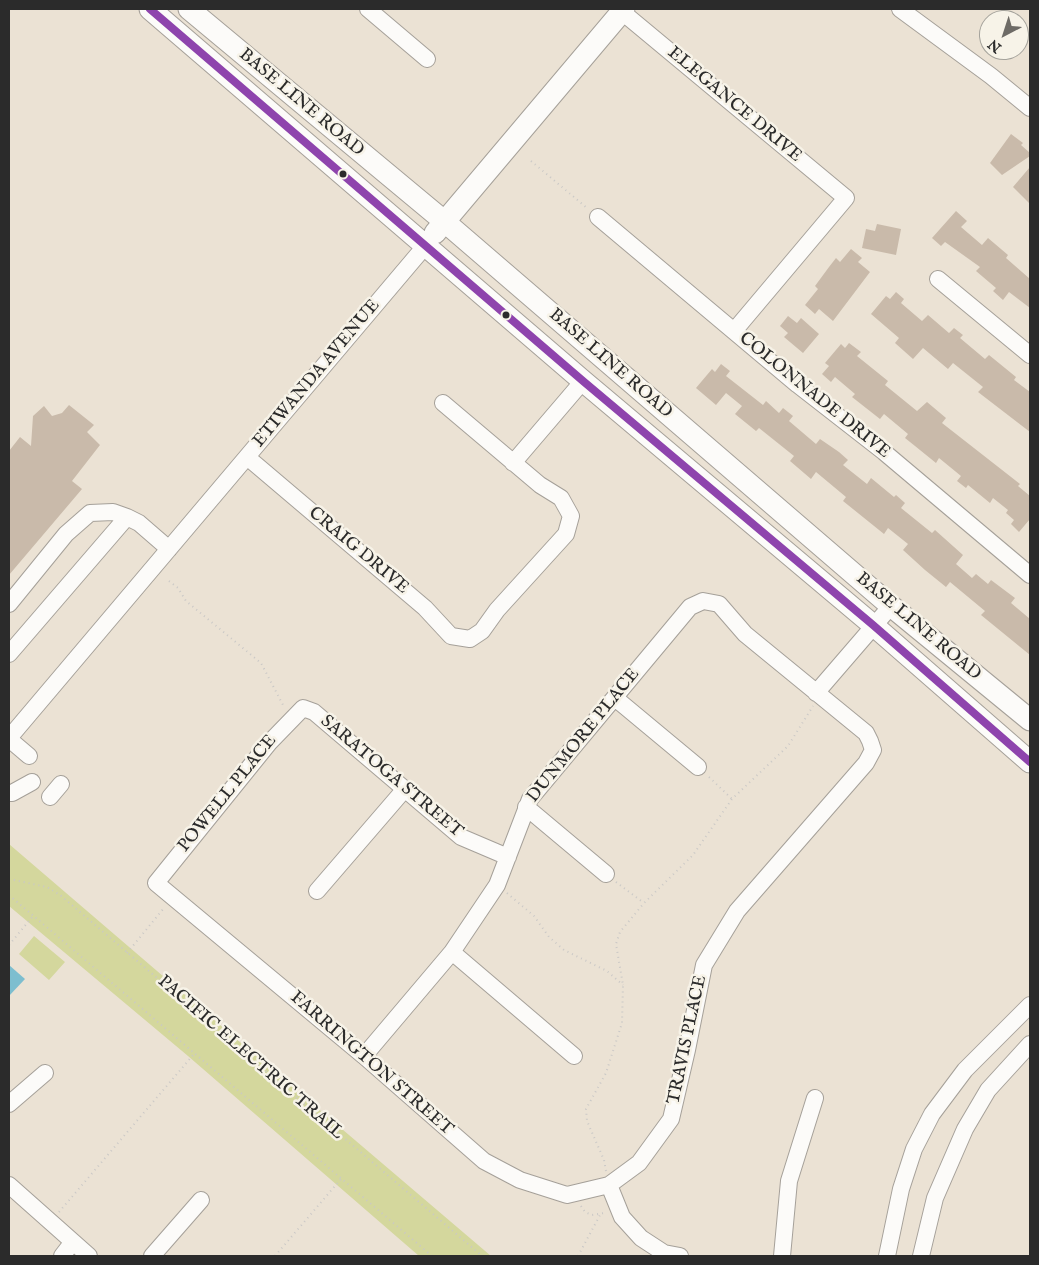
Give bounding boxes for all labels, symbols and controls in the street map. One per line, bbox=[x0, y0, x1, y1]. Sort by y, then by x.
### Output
north arrow bbox=[979, 10, 1029, 60]
text: N bbox=[985, 35, 1005, 57]
street label: ELEGANCE DRIVE bbox=[663, 43, 805, 167]
street label: BASE LINE ROAD bbox=[234, 44, 368, 162]
unlabelled marker bbox=[338, 169, 348, 179]
street label: ETIWANDA AVENUE bbox=[249, 296, 385, 452]
street label: BASE LINE ROAD bbox=[544, 304, 676, 424]
unlabelled marker bbox=[501, 310, 511, 320]
street label: COLONNADE DRIVE bbox=[734, 328, 894, 464]
street label: CRAIG DRIVE bbox=[303, 503, 413, 599]
street label: BASE LINE ROAD bbox=[851, 568, 985, 686]
street label: DUNMORE PLACE bbox=[523, 664, 645, 808]
street label: SARATOGA STREET bbox=[316, 711, 466, 843]
street label: POWELL PLACE bbox=[174, 731, 282, 857]
street label: PACIFIC ELECTRIC TRAIL bbox=[153, 971, 347, 1145]
street label: TRAVIS PLACE bbox=[664, 974, 712, 1106]
street label: FARRINGTON STREET bbox=[285, 987, 457, 1141]

